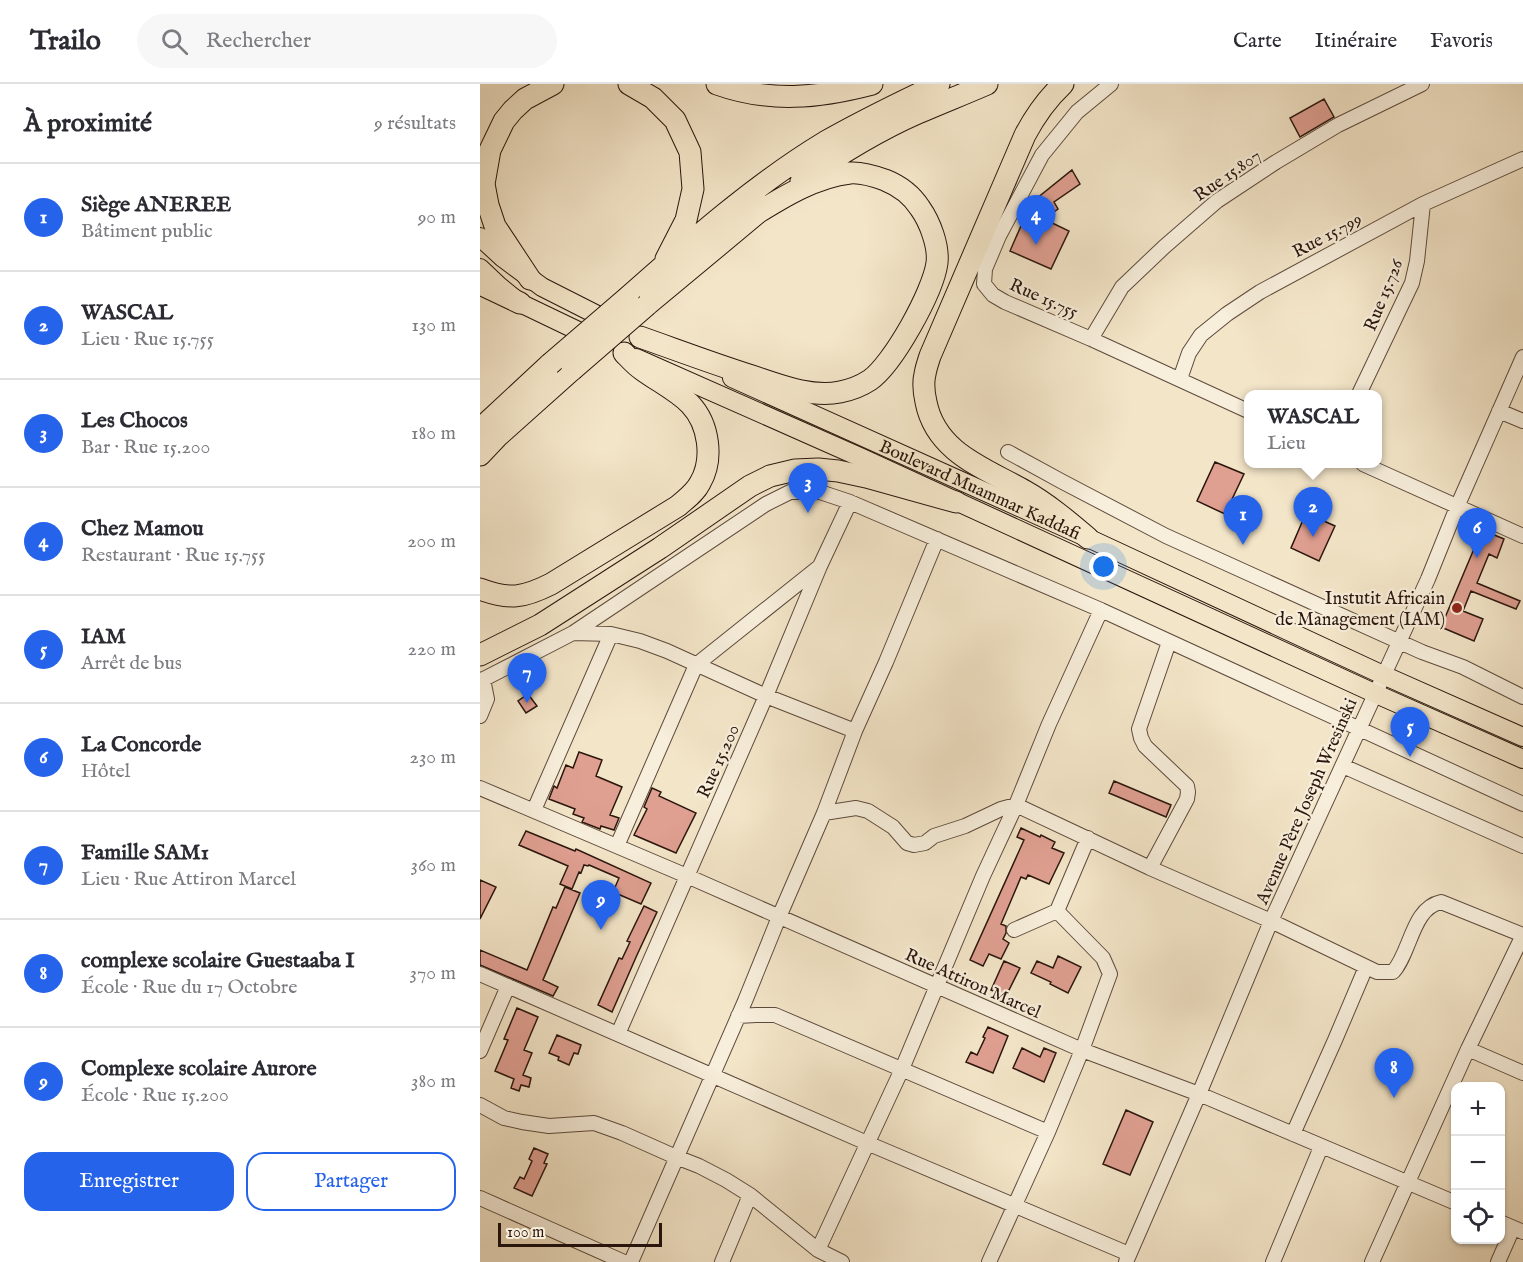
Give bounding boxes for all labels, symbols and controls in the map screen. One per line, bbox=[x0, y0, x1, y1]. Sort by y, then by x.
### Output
search box bbox=[137, 14, 557, 68]
text: Trailo bbox=[30, 24, 101, 59]
icon: search bbox=[158, 25, 191, 58]
text: Rechercher bbox=[206, 27, 311, 55]
text: Carte bbox=[1233, 28, 1282, 55]
text: Itinéraire bbox=[1315, 28, 1397, 55]
text: Favoris bbox=[1430, 28, 1493, 55]
text: À proximité bbox=[24, 107, 152, 140]
text: 9 résultats bbox=[374, 111, 456, 136]
street label: Rue 15.807 bbox=[1190, 145, 1266, 208]
text: Siège ANEREE bbox=[81, 191, 231, 219]
pin: 4 bbox=[1016, 196, 1056, 245]
text: 1 bbox=[40, 205, 47, 230]
text: 90 m bbox=[418, 205, 456, 230]
street label: Rue 15.799 bbox=[1289, 208, 1366, 264]
text: Bâtiment public bbox=[81, 219, 213, 244]
street label: Rue 15.726 bbox=[1360, 256, 1409, 335]
street label: Rue 15.755 bbox=[1005, 274, 1082, 325]
text: WASCAL bbox=[81, 299, 173, 327]
text: 2 bbox=[39, 313, 48, 338]
text: 130 m bbox=[411, 313, 456, 338]
text: Lieu · Rue 15.755 bbox=[81, 327, 214, 352]
popup bbox=[1244, 390, 1382, 468]
text: WASCAL bbox=[1267, 403, 1359, 431]
text: Les Chocos bbox=[81, 407, 188, 435]
text: 3 bbox=[40, 421, 47, 446]
text: 180 m bbox=[411, 421, 456, 446]
text: Lieu bbox=[1267, 431, 1306, 456]
text: Bar · Rue 15.200 bbox=[81, 435, 210, 460]
street label: Boulevard Muammar Kaddafi bbox=[875, 436, 1084, 546]
pin: 3 bbox=[788, 464, 828, 513]
pin: 2 bbox=[1294, 488, 1332, 537]
pin: 1 bbox=[1224, 496, 1263, 545]
pin: 6 bbox=[1458, 508, 1496, 558]
text: Chez Mamou bbox=[81, 515, 204, 543]
text: 4 bbox=[39, 529, 48, 554]
text: 200 m bbox=[407, 529, 456, 554]
text: Restaurant · Rue 15.755 bbox=[81, 543, 266, 568]
your location bbox=[1089, 552, 1118, 581]
place label: Instutit Africain de Management (IAM) bbox=[1275, 588, 1445, 632]
marker: Instutit Africain de Management (IAM) bbox=[1450, 601, 1464, 615]
text: IAM bbox=[81, 623, 126, 651]
text: 5 bbox=[40, 637, 47, 662]
text: 220 m bbox=[408, 637, 456, 662]
text: Arrêt de bus bbox=[81, 651, 182, 676]
pin: 7 bbox=[508, 654, 546, 703]
street label: Avenue Père Joseph Wresinski bbox=[1251, 695, 1363, 909]
pin: 5 bbox=[1390, 708, 1430, 757]
street label: Rue 15.200 bbox=[693, 721, 746, 802]
text: La Concorde bbox=[81, 731, 201, 759]
text: 6 bbox=[39, 745, 48, 770]
text: 230 m bbox=[410, 745, 456, 770]
text: Hôtel bbox=[81, 759, 130, 784]
text: Famille SAM1 bbox=[81, 839, 209, 867]
text: 7 bbox=[39, 853, 48, 878]
text: 360 m bbox=[410, 853, 456, 878]
text: Lieu · Rue Attiron Marcel bbox=[81, 867, 296, 892]
pin: 9 bbox=[582, 880, 620, 930]
street label: Rue Attiron Marcel bbox=[901, 944, 1044, 1025]
text: complexe scolaire Guestaaba I bbox=[81, 947, 355, 975]
text: 8 bbox=[40, 961, 47, 986]
text: 370 m bbox=[410, 961, 456, 986]
text: École · Rue du 17 Octobre bbox=[81, 975, 297, 1000]
pin: 8 bbox=[1374, 1048, 1414, 1098]
text: Complexe scolaire Aurore bbox=[81, 1055, 317, 1083]
text: 9 bbox=[39, 1069, 48, 1094]
text: 380 m bbox=[411, 1069, 456, 1094]
map controls bbox=[1451, 1082, 1505, 1244]
button: + bbox=[1451, 1082, 1505, 1136]
text: École · Rue 15.200 bbox=[81, 1083, 229, 1108]
button: − bbox=[1451, 1136, 1505, 1190]
button: Enregistrer bbox=[24, 1152, 234, 1211]
button: Partager bbox=[246, 1152, 456, 1211]
button: locate bbox=[1451, 1190, 1505, 1244]
scale bar bbox=[498, 1220, 662, 1248]
text: 100 m bbox=[507, 1223, 544, 1243]

